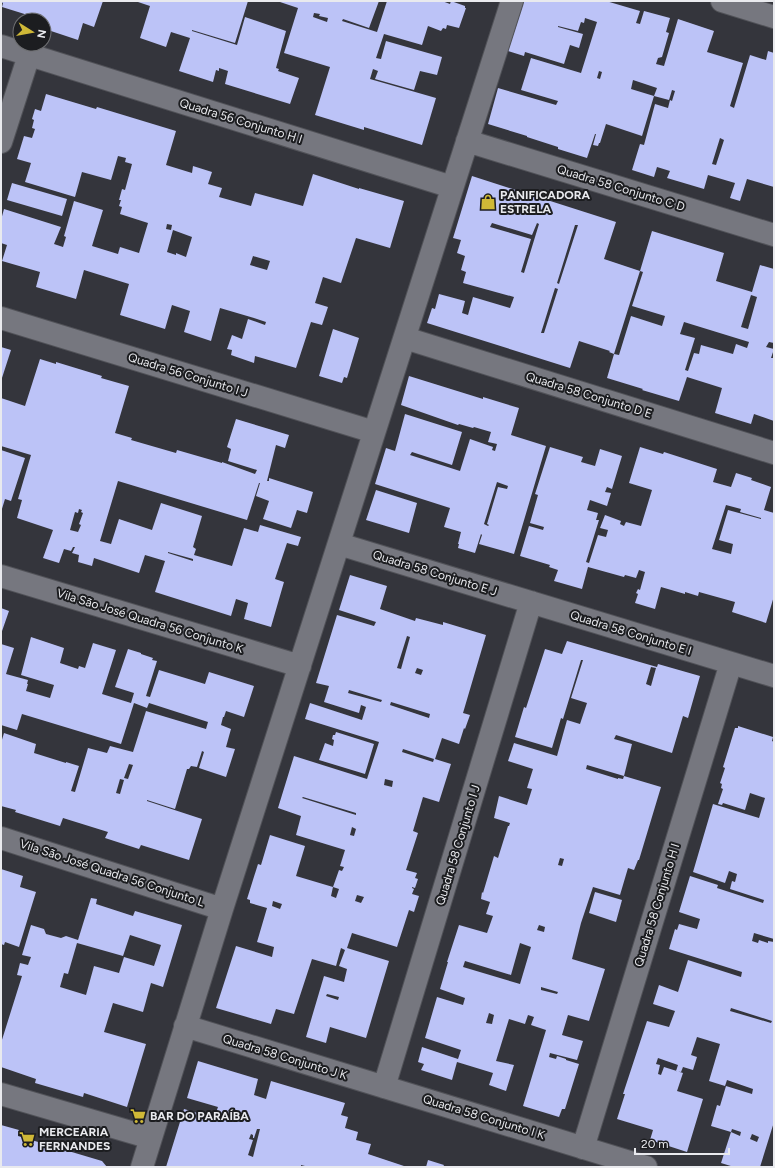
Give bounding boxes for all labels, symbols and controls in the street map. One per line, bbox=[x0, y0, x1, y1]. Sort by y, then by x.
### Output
north arrow bbox=[12, 12, 52, 52]
text: N bbox=[34, 28, 49, 39]
street label: Quadra 56 Conjunto H I bbox=[178, 96, 304, 146]
street label: Quadra 58 Conjunto C D bbox=[555, 162, 687, 214]
place label: PANIFICADORA ESTRELA bbox=[500, 188, 591, 216]
shop icon: PANIFICADORA ESTRELA bbox=[479, 193, 497, 211]
street label: Quadra 56 Conjunto I J bbox=[126, 350, 250, 400]
street label: Quadra 58 Conjunto D E bbox=[524, 369, 654, 421]
street label: Quadra 58 Conjunto E J bbox=[371, 547, 499, 599]
street label: Vila São José Quadra 56 Conjunto K bbox=[55, 586, 246, 656]
street label: Quadra 58 Conjunto E I bbox=[569, 608, 693, 658]
street label: Quadra 58 Conjunto I J bbox=[433, 783, 483, 907]
street label: Vila São José Quadra 56 Conjunto L bbox=[18, 837, 207, 910]
street label: Quadra 58 Conjunto H I bbox=[632, 842, 682, 968]
street label: Quadra 58 Conjunto J K bbox=[221, 1031, 350, 1083]
street label: Quadra 58 Conjunto I K bbox=[421, 1092, 547, 1142]
supermarket icon: BAR DO PARAÍBA bbox=[129, 1107, 147, 1125]
place label: BAR DO PARAÍBA bbox=[150, 1109, 249, 1123]
place label: MERCEARIA FERNANDES bbox=[39, 1125, 110, 1153]
supermarket icon: MERCEARIA FERNANDES bbox=[18, 1130, 36, 1148]
scale bar bbox=[635, 1130, 729, 1156]
text: 20 m bbox=[641, 1137, 669, 1151]

